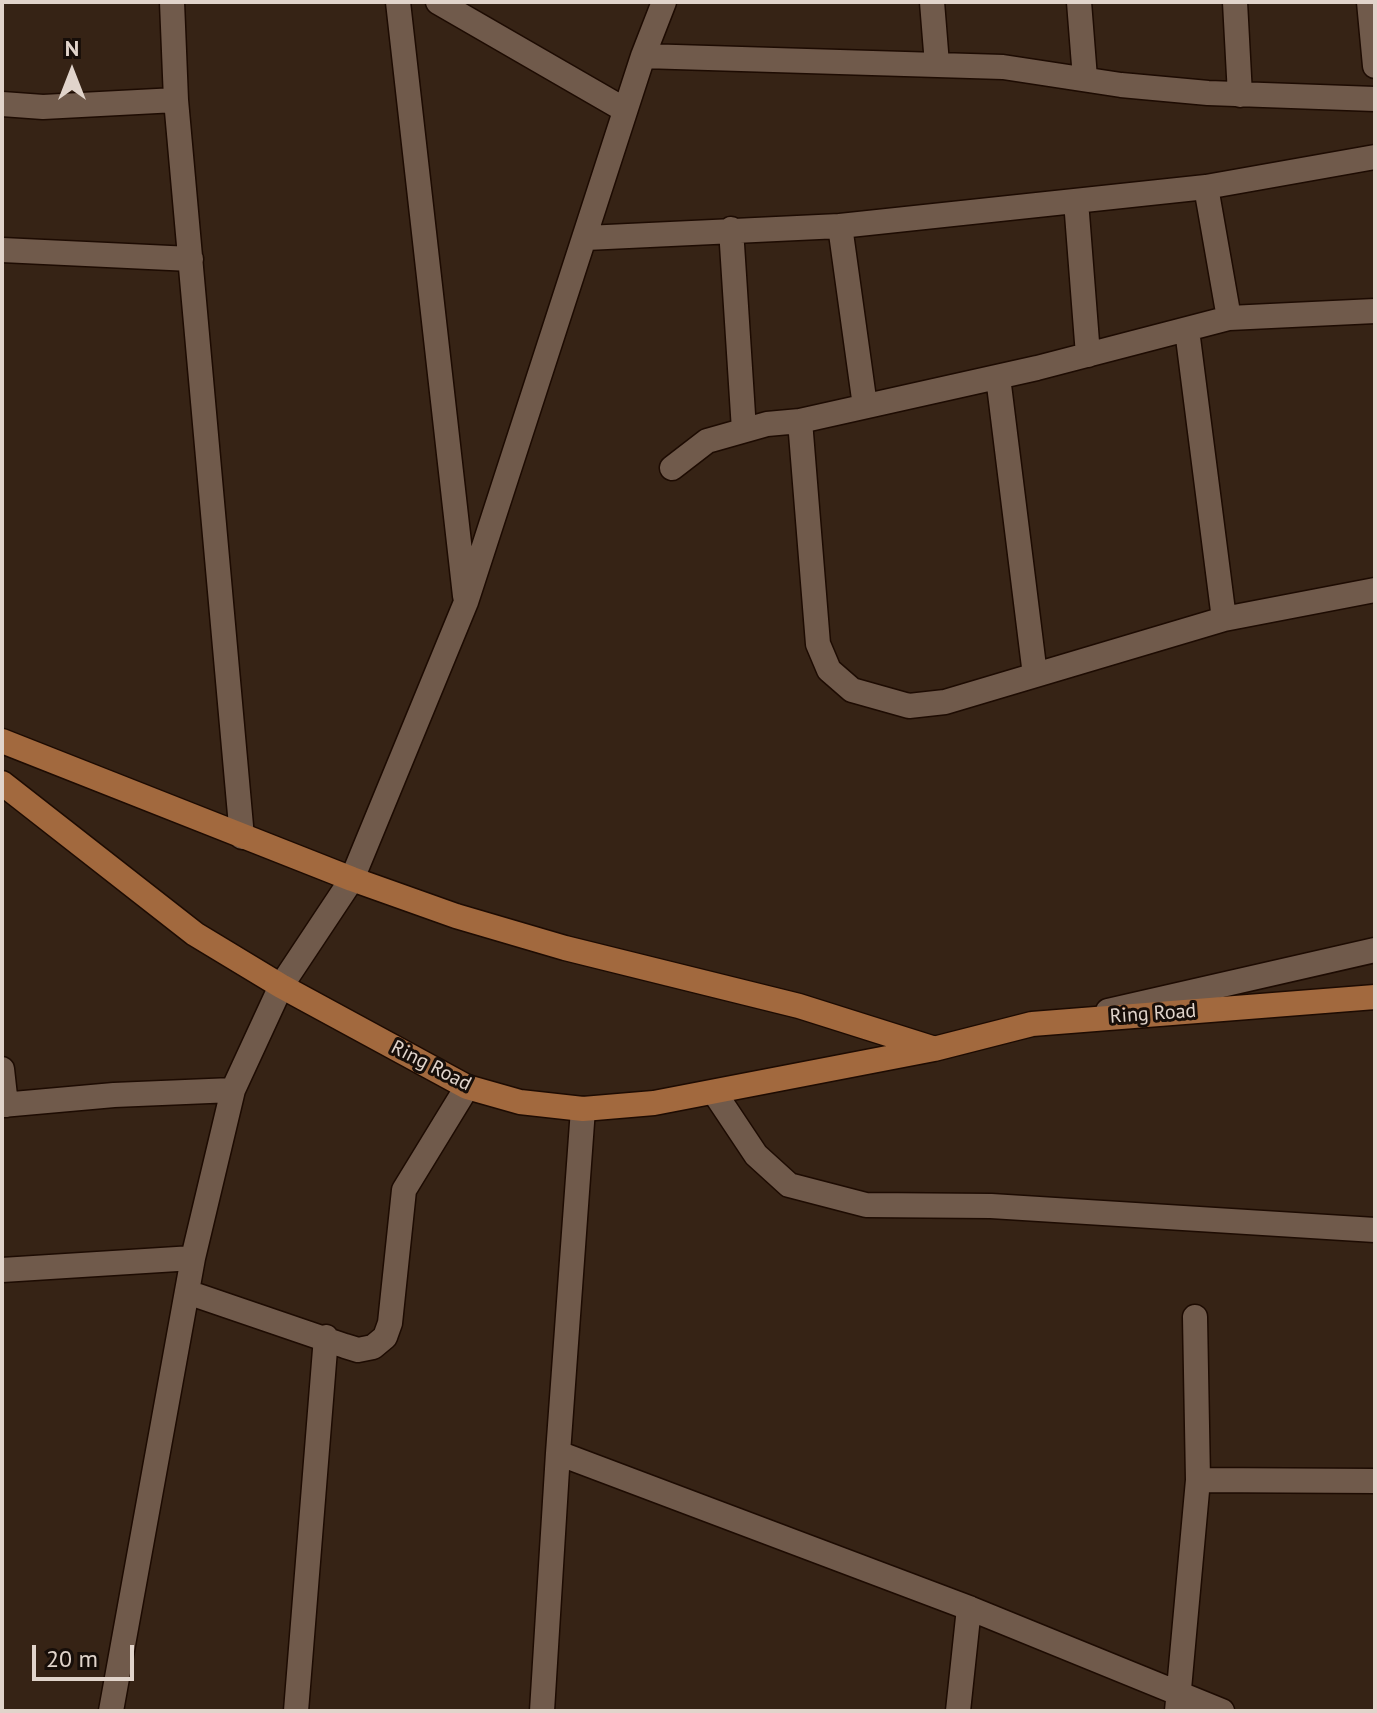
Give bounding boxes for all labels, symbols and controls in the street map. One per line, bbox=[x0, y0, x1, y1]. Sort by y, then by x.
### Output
north arrow bbox=[32, 32, 112, 112]
text: N bbox=[65, 34, 79, 62]
street label: Ring Road bbox=[1109, 999, 1197, 1029]
street label: Ring Road bbox=[387, 1036, 475, 1096]
scale bar bbox=[36, 1629, 138, 1679]
text: 20 m bbox=[46, 1643, 98, 1674]

